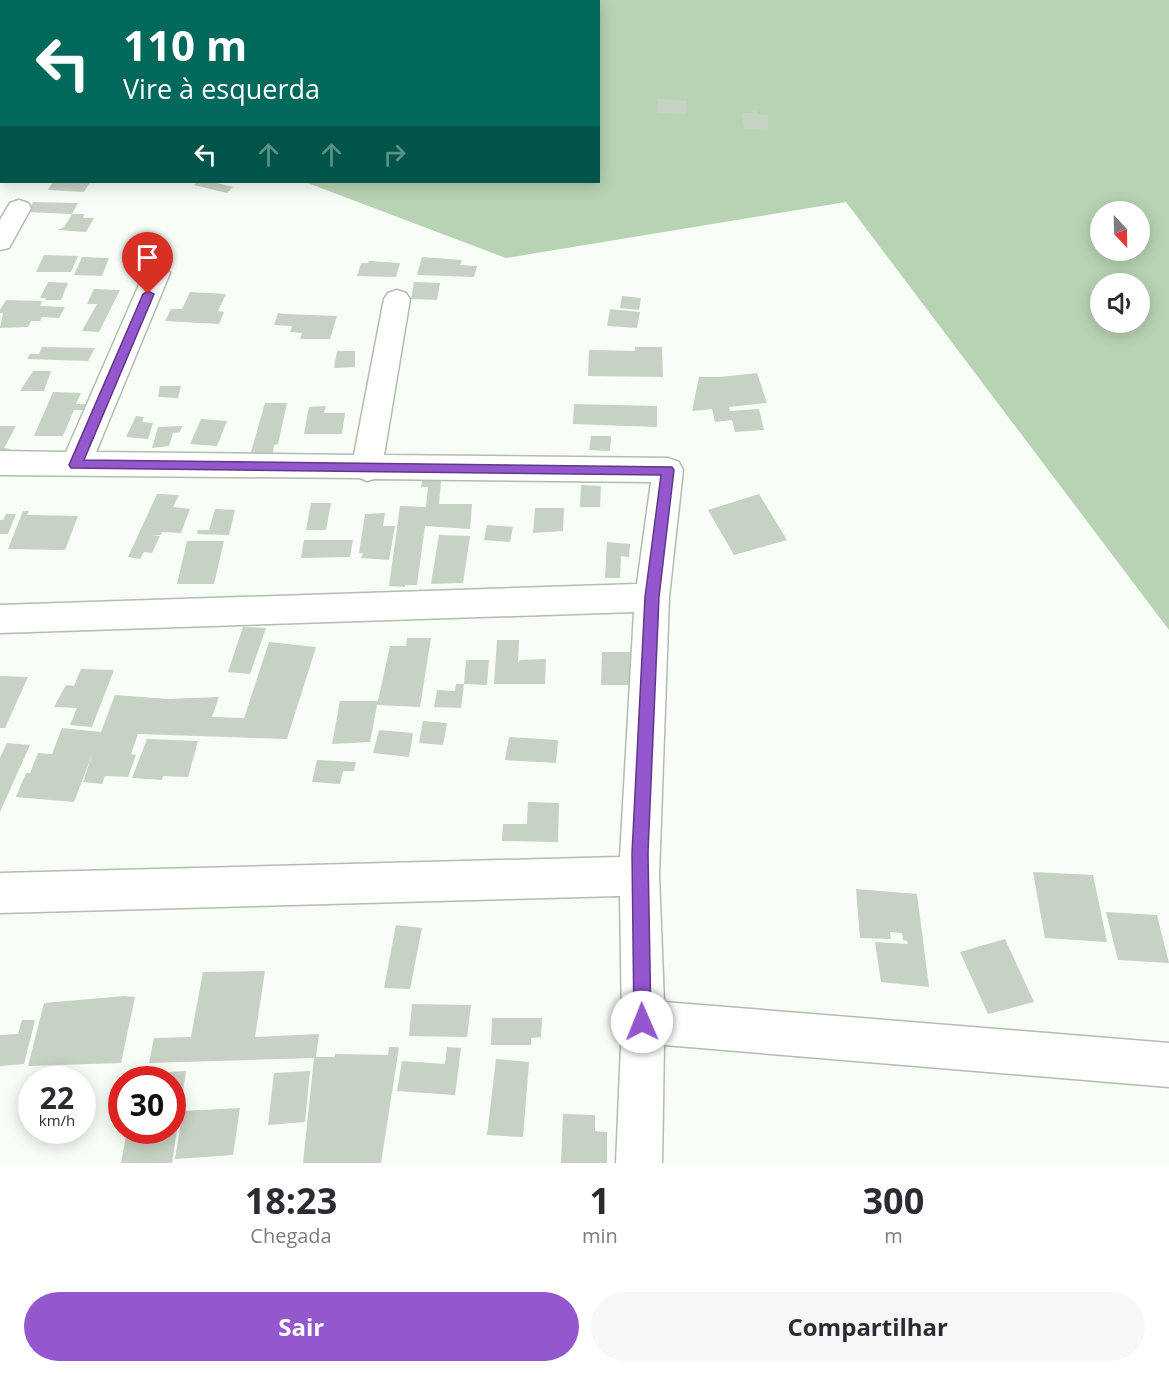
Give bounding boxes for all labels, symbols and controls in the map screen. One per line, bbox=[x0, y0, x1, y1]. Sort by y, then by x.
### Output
text: 110 m bbox=[123, 16, 247, 73]
icon: left bbox=[24, 24, 102, 102]
text: Vire à esquerda bbox=[123, 70, 320, 107]
icon: left bbox=[189, 138, 222, 171]
icon: ahead bbox=[252, 138, 285, 171]
icon: ahead bbox=[315, 138, 348, 171]
icon: right bbox=[378, 138, 411, 171]
north arrow bbox=[1090, 201, 1150, 261]
map controls bbox=[1090, 201, 1150, 333]
pin bbox=[122, 232, 173, 294]
icon: arrive bbox=[131, 241, 164, 274]
button: sound bbox=[1090, 273, 1150, 333]
position arrow bbox=[610, 990, 674, 1054]
speed limit sign: 30 bbox=[108, 1066, 186, 1144]
text: 22 bbox=[40, 1077, 74, 1118]
text: km/h bbox=[39, 1110, 75, 1130]
text: 18:23 bbox=[245, 1176, 337, 1225]
text: 1 bbox=[590, 1176, 610, 1225]
text: 300 bbox=[863, 1176, 924, 1225]
text: Chegada bbox=[250, 1222, 332, 1249]
text: min bbox=[582, 1222, 618, 1249]
text: m bbox=[884, 1222, 903, 1249]
button: Sair bbox=[24, 1292, 579, 1361]
button: Compartilhar bbox=[591, 1292, 1145, 1361]

